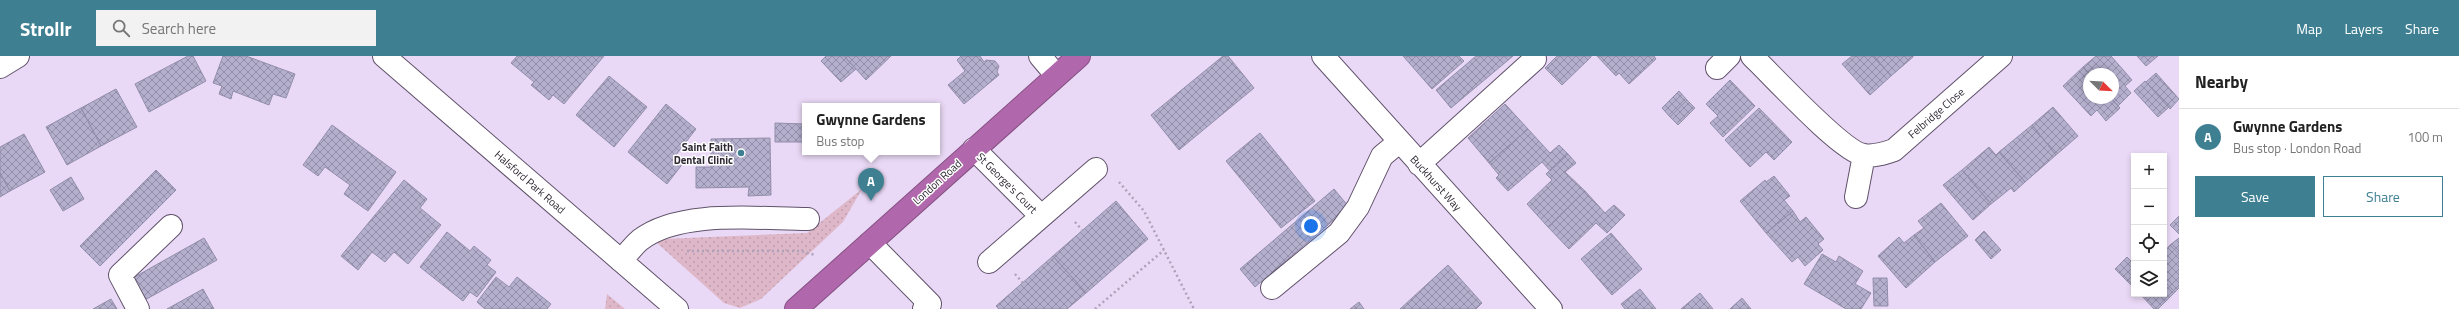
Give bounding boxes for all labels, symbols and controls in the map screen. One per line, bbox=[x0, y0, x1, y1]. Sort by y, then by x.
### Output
search box bbox=[96, 10, 376, 46]
text: Strollr bbox=[20, 14, 72, 43]
icon: search bbox=[110, 17, 132, 39]
text: Search here bbox=[142, 17, 216, 40]
text: Map bbox=[2296, 18, 2322, 39]
text: Layers bbox=[2344, 18, 2383, 39]
text: Share bbox=[2405, 18, 2439, 39]
north arrow bbox=[2083, 68, 2119, 104]
text: Nearby bbox=[2195, 69, 2248, 95]
street label: Felbridge Close bbox=[1904, 84, 1968, 142]
popup bbox=[802, 103, 940, 155]
text: Gwynne Gardens bbox=[816, 108, 926, 131]
text: Gwynne Gardens bbox=[2233, 115, 2342, 138]
text: A bbox=[2204, 127, 2212, 147]
text: 100 m bbox=[2407, 127, 2443, 147]
text: Bus stop bbox=[816, 131, 864, 151]
text: Bus stop · London Road bbox=[2233, 138, 2361, 158]
place label: Saint Faith Dental Clinic bbox=[674, 139, 733, 168]
street label: Halsford Park Road bbox=[491, 147, 569, 217]
marker: Saint Faith Dental Clinic bbox=[736, 148, 746, 158]
street label: St George's Court bbox=[973, 149, 1041, 217]
street label: Buckhurst Way bbox=[1407, 152, 1466, 215]
map controls bbox=[2131, 153, 2167, 297]
button: + bbox=[2131, 153, 2167, 189]
street label: London Road bbox=[909, 156, 965, 208]
pin: A bbox=[858, 168, 884, 201]
button: Save bbox=[2195, 176, 2315, 217]
button: Share bbox=[2323, 176, 2443, 217]
button: − bbox=[2131, 189, 2167, 225]
your location bbox=[1301, 216, 1321, 236]
button: locate bbox=[2131, 225, 2167, 261]
button: layers bbox=[2131, 261, 2167, 297]

